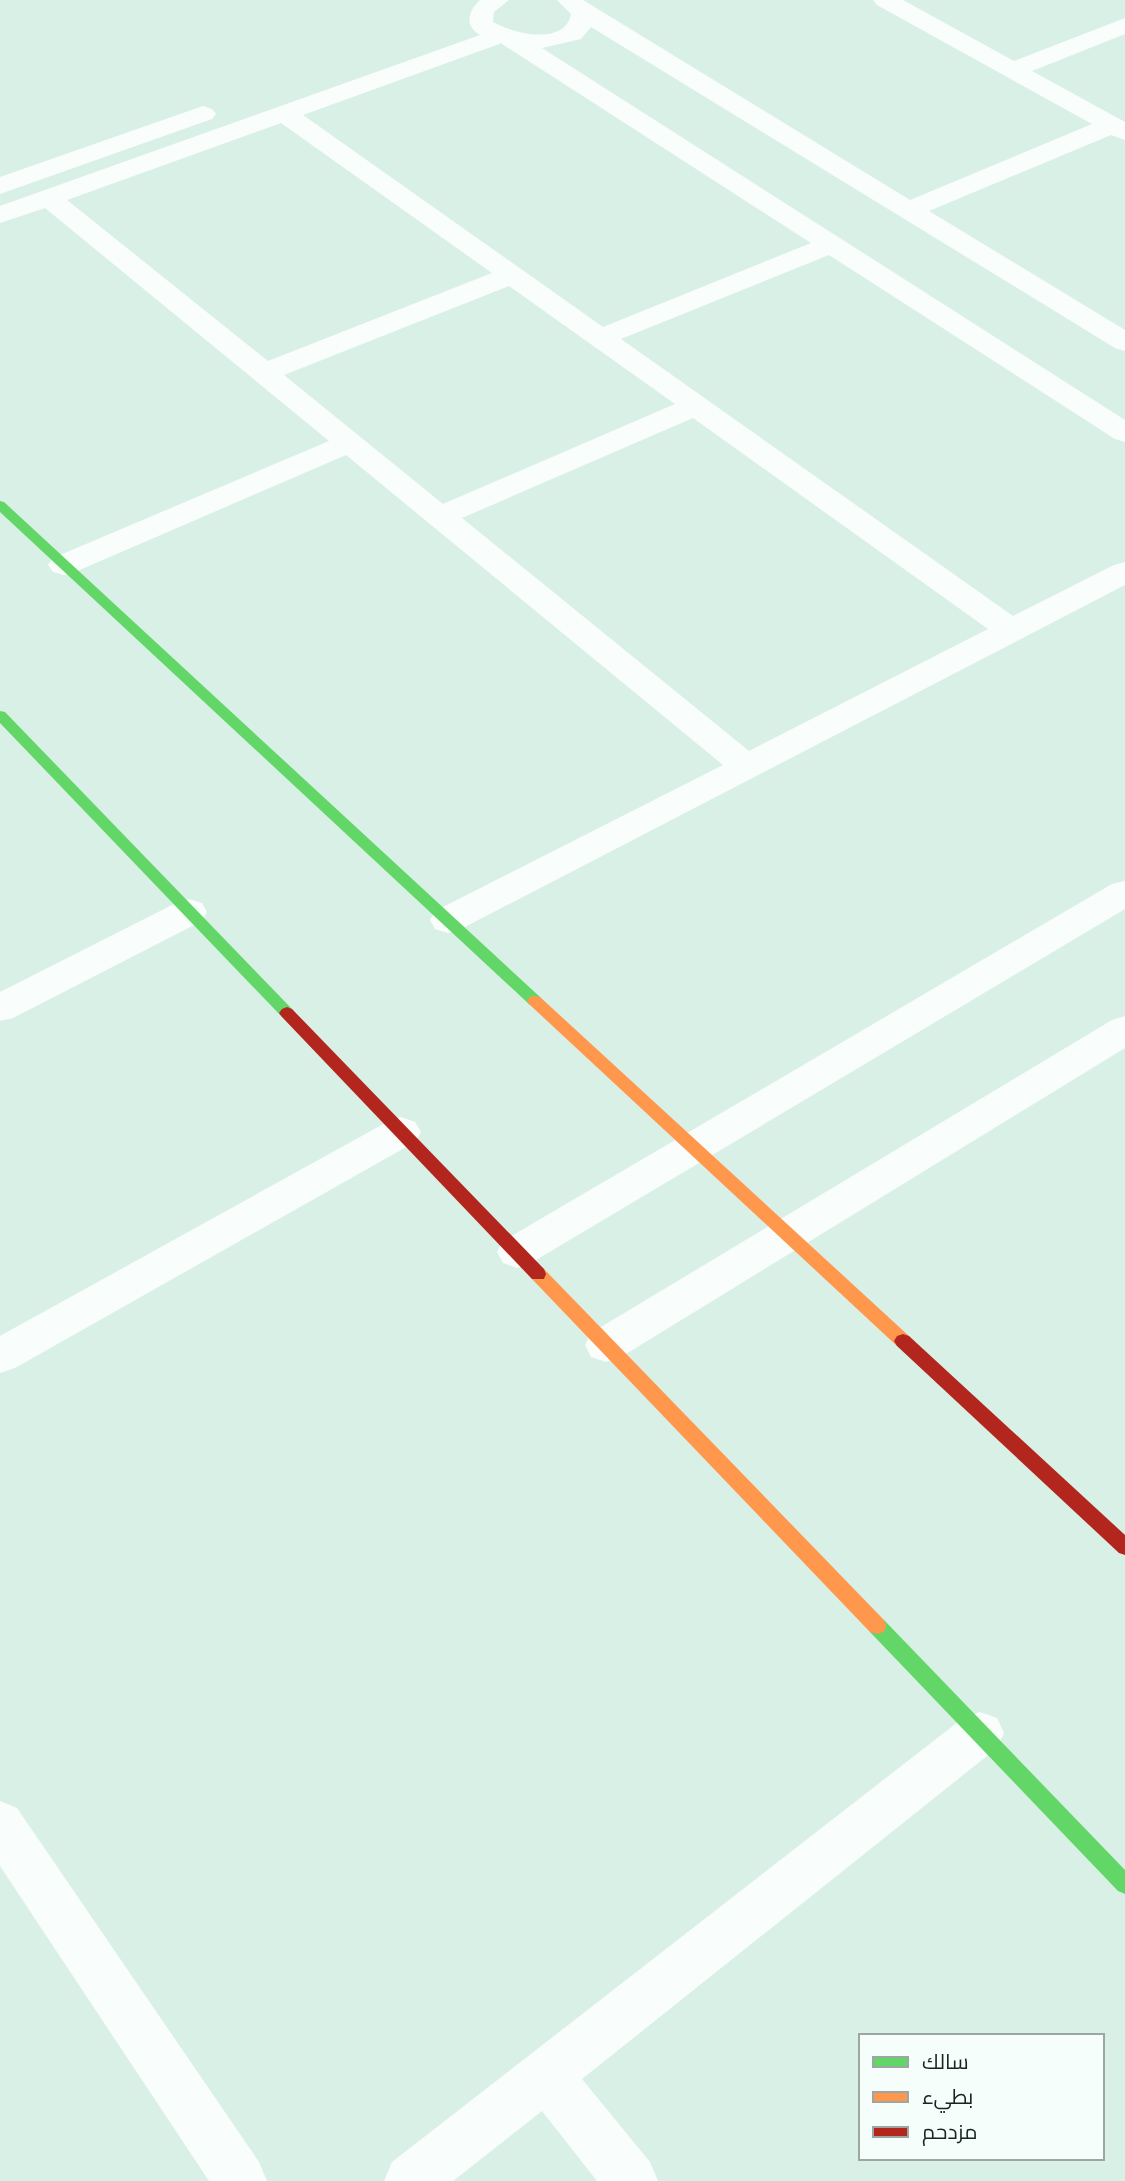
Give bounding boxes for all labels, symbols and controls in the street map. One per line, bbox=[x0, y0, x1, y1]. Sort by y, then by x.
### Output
legend bbox=[859, 2034, 1104, 2160]
text: سالك bbox=[922, 2050, 969, 2075]
text: بطيء bbox=[922, 2085, 973, 2113]
text: مزدحم bbox=[922, 2120, 977, 2146]

